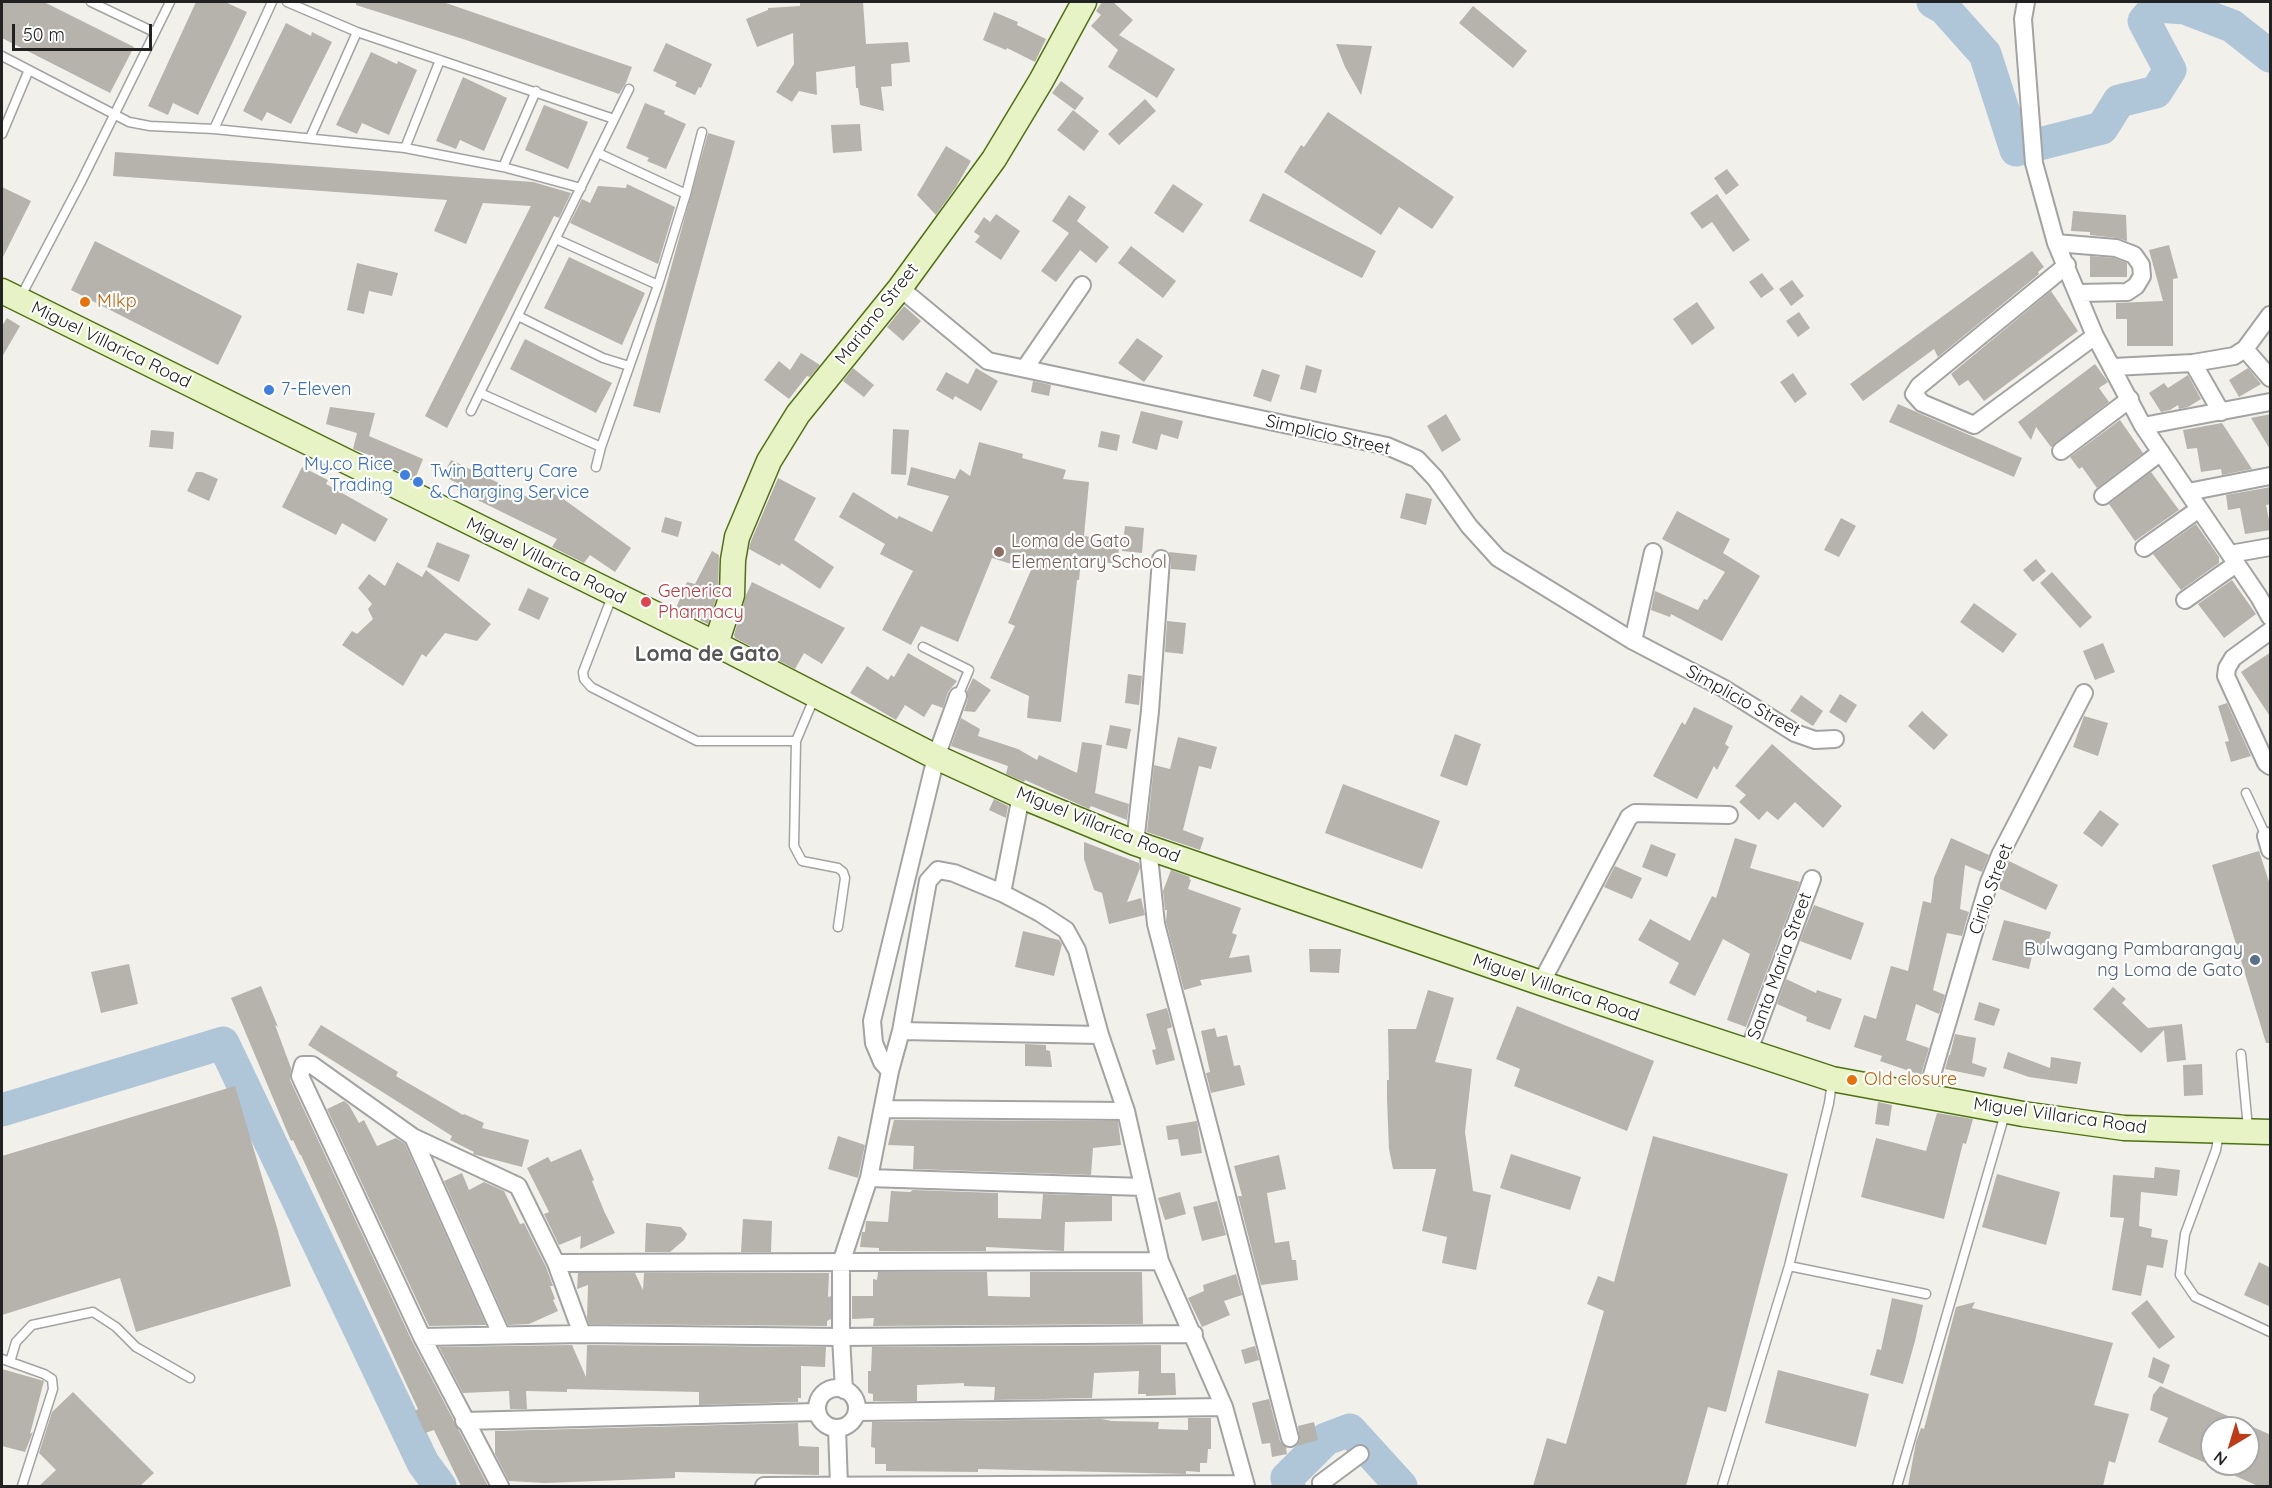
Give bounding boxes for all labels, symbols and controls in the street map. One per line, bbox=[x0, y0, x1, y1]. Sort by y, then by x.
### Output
scale bar bbox=[15, 12, 154, 50]
text: 50 m bbox=[23, 23, 65, 46]
street label: Mariano Street bbox=[831, 259, 923, 369]
place label: Mlkp bbox=[97, 291, 137, 313]
marker: Mlkp bbox=[78, 295, 92, 309]
street label: Miguel Villarica Road bbox=[28, 297, 194, 393]
place label: 7-Eleven bbox=[281, 379, 352, 401]
marker: 7-Eleven bbox=[262, 383, 276, 397]
street label: Simplicio Street bbox=[1263, 410, 1393, 460]
place label: My.co Rice Trading bbox=[304, 454, 393, 496]
place label: Twin Battery Care & Charging Service bbox=[430, 461, 589, 504]
marker: My.co Rice Trading bbox=[398, 468, 412, 482]
marker: Twin Battery Care & Charging Service bbox=[411, 475, 425, 489]
street label: Miguel Villarica Road bbox=[463, 513, 629, 609]
place label: Loma de Gato Elementary School bbox=[1011, 531, 1167, 574]
marker: Loma de Gato Elementary School bbox=[992, 545, 1006, 559]
place label: Generica Pharmacy bbox=[658, 581, 744, 624]
marker: Generica Pharmacy bbox=[639, 595, 653, 609]
district label: Loma de Gato bbox=[635, 642, 779, 668]
street label: Simplicio Street bbox=[1682, 661, 1804, 741]
street label: Miguel Villarica Road bbox=[1013, 782, 1183, 868]
street label: Cirilo Street bbox=[1965, 841, 2017, 937]
street label: Santa Maria Street bbox=[1743, 890, 1817, 1042]
place label: Bulwagang Pambarangay ng Loma de Gato bbox=[2024, 939, 2243, 982]
street label: Miguel Villarica Road bbox=[1470, 949, 1642, 1027]
marker: Bulwagang Pambarangay ng Loma de Gato bbox=[2248, 953, 2262, 967]
place label: Old closure bbox=[1864, 1069, 1957, 1091]
marker: Old closure bbox=[1845, 1073, 1859, 1087]
street label: Miguel Villarica Road bbox=[1972, 1093, 2148, 1139]
north arrow bbox=[2200, 1416, 2260, 1476]
text: N bbox=[2209, 1447, 2231, 1470]

